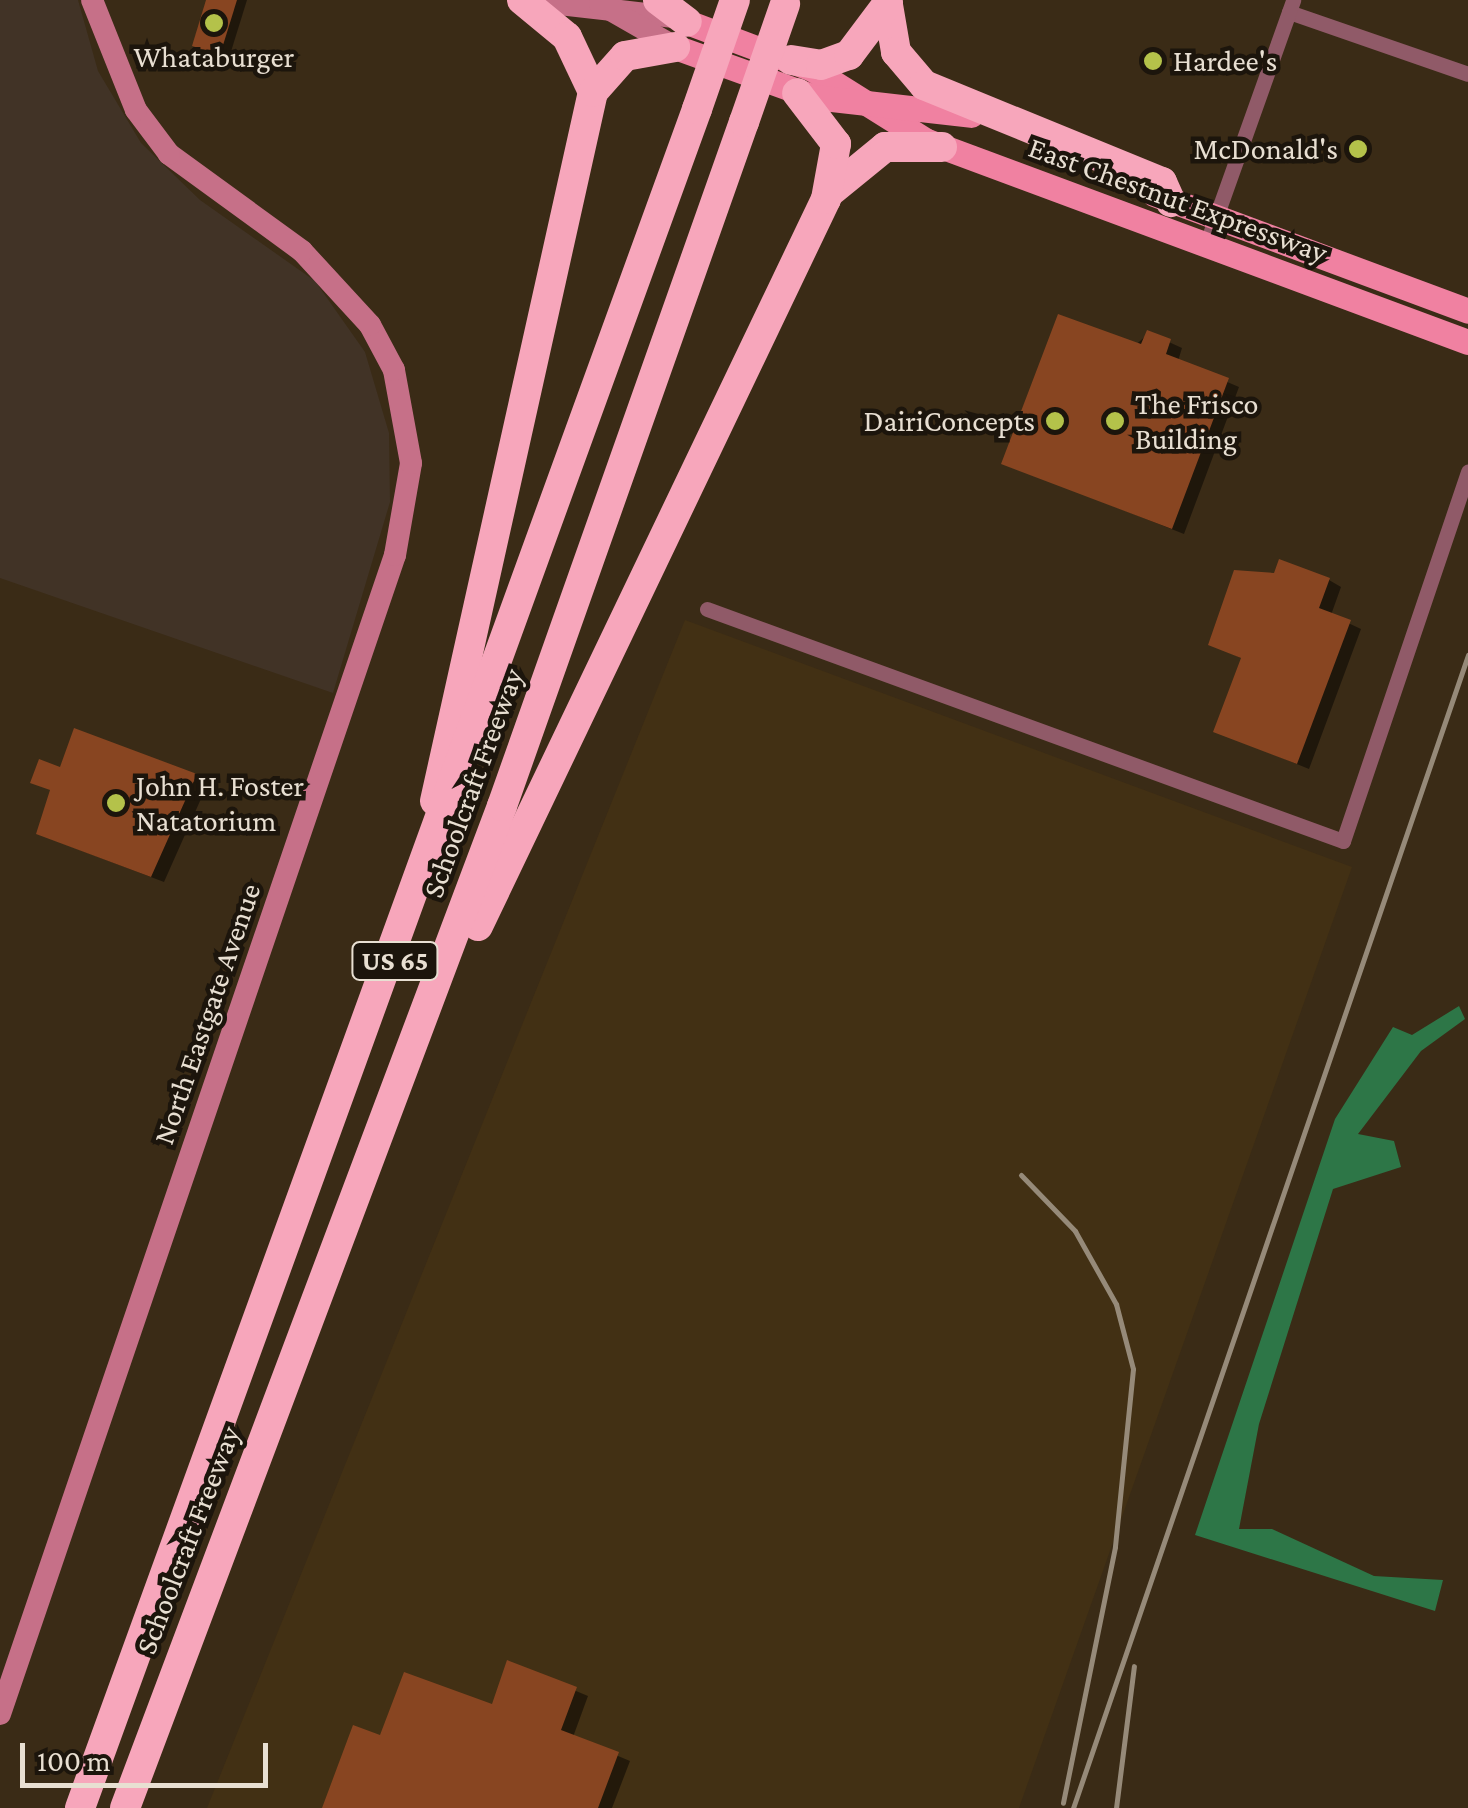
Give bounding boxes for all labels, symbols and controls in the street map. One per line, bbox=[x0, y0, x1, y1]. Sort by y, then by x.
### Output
marker: Whataburger bbox=[203, 12, 225, 34]
place label: Whataburger bbox=[134, 39, 294, 75]
place label: Hardee's bbox=[1173, 43, 1277, 79]
marker: Hardee's bbox=[1142, 50, 1164, 72]
street label: East Chestnut Expressway bbox=[1024, 129, 1332, 271]
place label: McDonald's bbox=[1193, 131, 1338, 167]
marker: McDonald's bbox=[1347, 138, 1369, 160]
place label: The Frisco Building bbox=[1135, 386, 1258, 456]
place label: DairiConcepts bbox=[864, 403, 1035, 439]
marker: DairiConcepts bbox=[1044, 410, 1066, 432]
marker: The Frisco Building bbox=[1104, 410, 1126, 432]
street label: Schoolcraft Freeway bbox=[415, 663, 531, 903]
place label: John H. Foster Natatorium bbox=[136, 768, 304, 838]
marker: John H. Foster Natatorium bbox=[105, 792, 127, 814]
street label: North Eastgate Avenue bbox=[145, 879, 269, 1149]
road number: US 65 bbox=[350, 938, 440, 984]
street label: Schoolcraft Freeway bbox=[128, 1421, 248, 1659]
scale bar bbox=[25, 1723, 272, 1785]
text: 100 m bbox=[37, 1744, 111, 1777]

